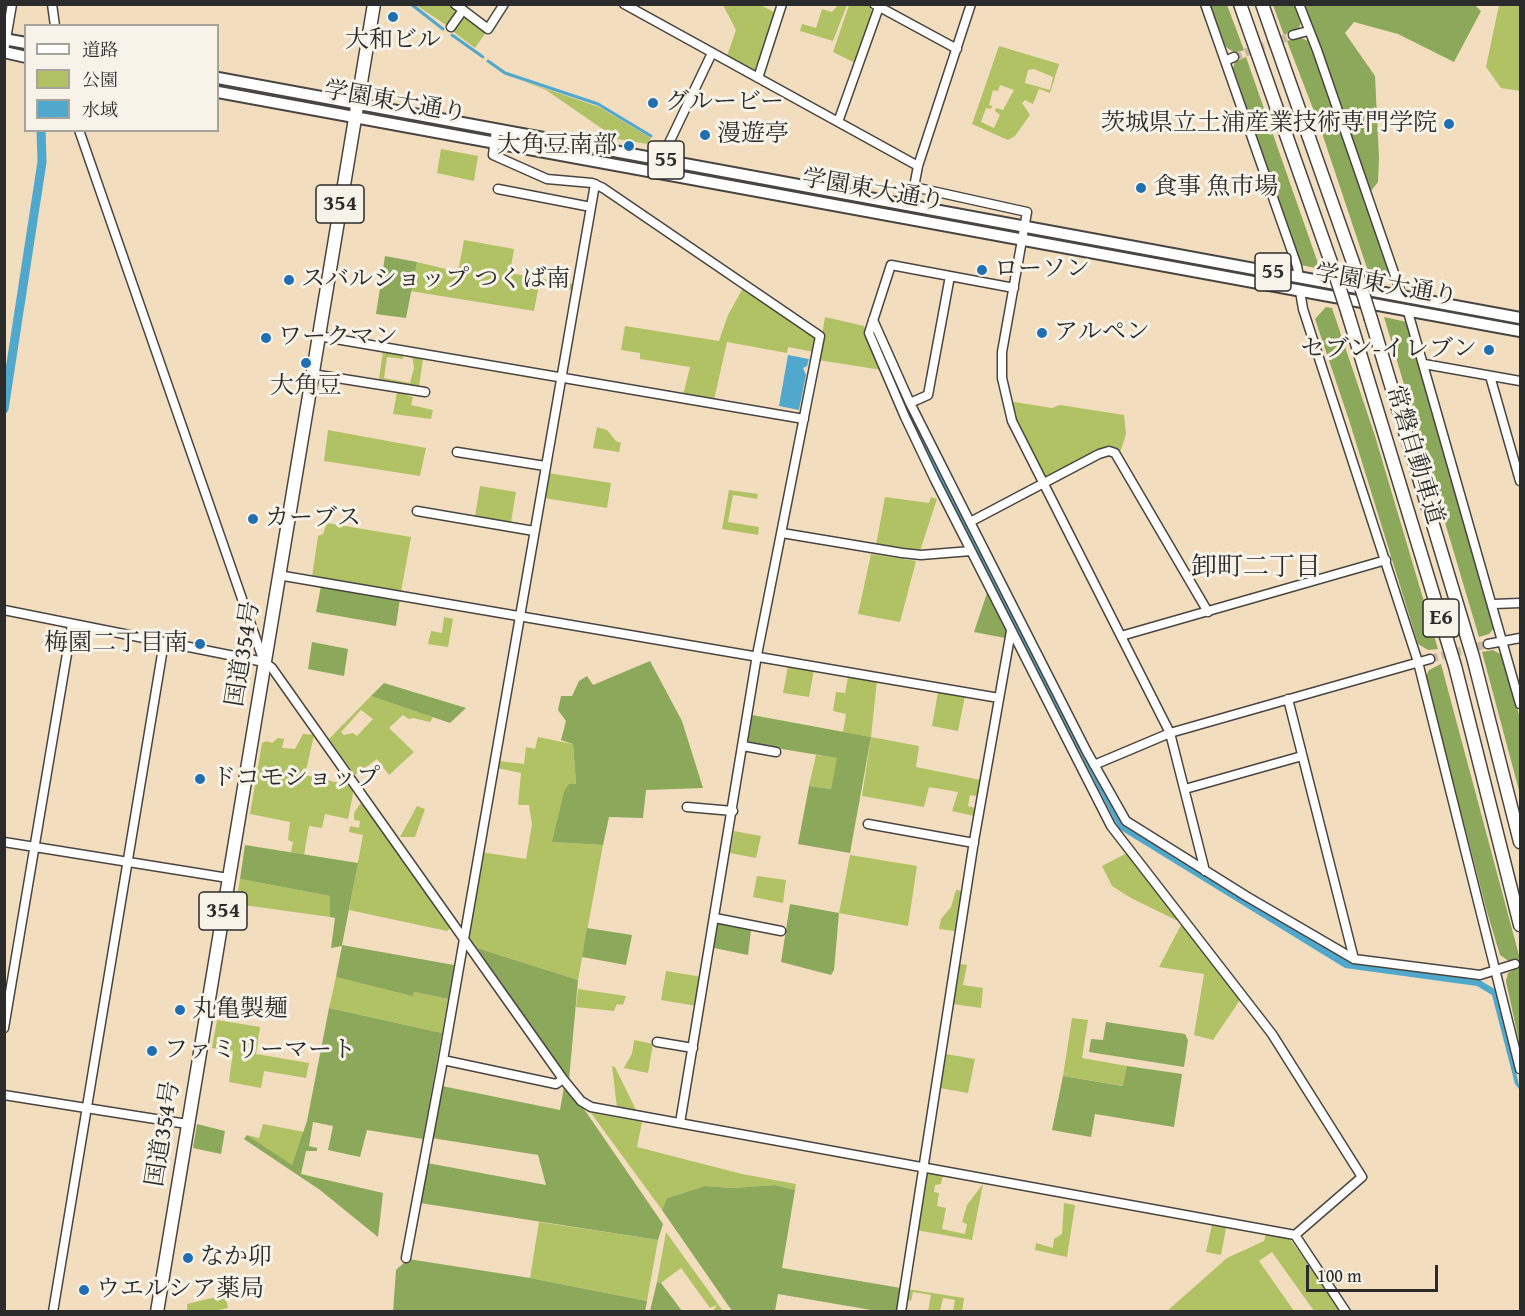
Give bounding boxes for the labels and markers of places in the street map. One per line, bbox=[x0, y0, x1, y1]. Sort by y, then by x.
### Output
marker: 大和ビル bbox=[386, 10, 400, 24]
place label: 大和ビル bbox=[345, 27, 441, 55]
place label: グルービー bbox=[665, 89, 784, 117]
marker: グルービー bbox=[646, 96, 660, 110]
place label: 茨城県立土浦産業技術専門学院 bbox=[1101, 110, 1437, 138]
marker: 茨城県立土浦産業技術専門学院 bbox=[1442, 117, 1456, 131]
place label: 漫遊亭 bbox=[717, 121, 789, 149]
marker: 漫遊亭 bbox=[698, 128, 712, 142]
place label: 大角豆南部 bbox=[497, 132, 617, 160]
marker: 大角豆南部 bbox=[622, 139, 636, 153]
place label: 食事 魚市場 bbox=[1153, 174, 1278, 202]
marker: 食事 魚市場 bbox=[1134, 181, 1148, 195]
place label: ローソン bbox=[994, 256, 1090, 284]
marker: ローソン bbox=[975, 263, 989, 277]
place label: スバルショップ つくば南 bbox=[301, 266, 570, 294]
marker: スバルショップ つくば南 bbox=[282, 273, 296, 287]
place label: アルペン bbox=[1054, 319, 1150, 347]
place label: ワークマン bbox=[278, 324, 398, 352]
marker: アルペン bbox=[1035, 326, 1049, 340]
marker: ワークマン bbox=[259, 331, 273, 345]
place label: セブン-イレブン bbox=[1301, 336, 1477, 364]
marker: セブン-イレブン bbox=[1482, 343, 1496, 357]
marker: 大角豆 bbox=[299, 356, 313, 370]
place label: 大角豆 bbox=[270, 373, 342, 401]
place label: カーブス bbox=[265, 505, 361, 533]
marker: カーブス bbox=[246, 512, 260, 526]
place label: 梅園二丁目南 bbox=[44, 630, 188, 658]
marker: 梅園二丁目南 bbox=[193, 637, 207, 651]
place label: ドコモショップ bbox=[212, 765, 380, 793]
marker: ドコモショップ bbox=[193, 772, 207, 786]
place label: 丸亀製麺 bbox=[192, 996, 288, 1024]
marker: 丸亀製麺 bbox=[173, 1003, 187, 1017]
place label: ファミリーマート bbox=[164, 1037, 356, 1065]
marker: ファミリーマート bbox=[145, 1044, 159, 1058]
place label: なか卯 bbox=[200, 1244, 272, 1272]
marker: なか卯 bbox=[181, 1251, 195, 1265]
place label: ウエルシア薬局 bbox=[96, 1276, 264, 1304]
marker: ウエルシア薬局 bbox=[77, 1283, 91, 1297]

